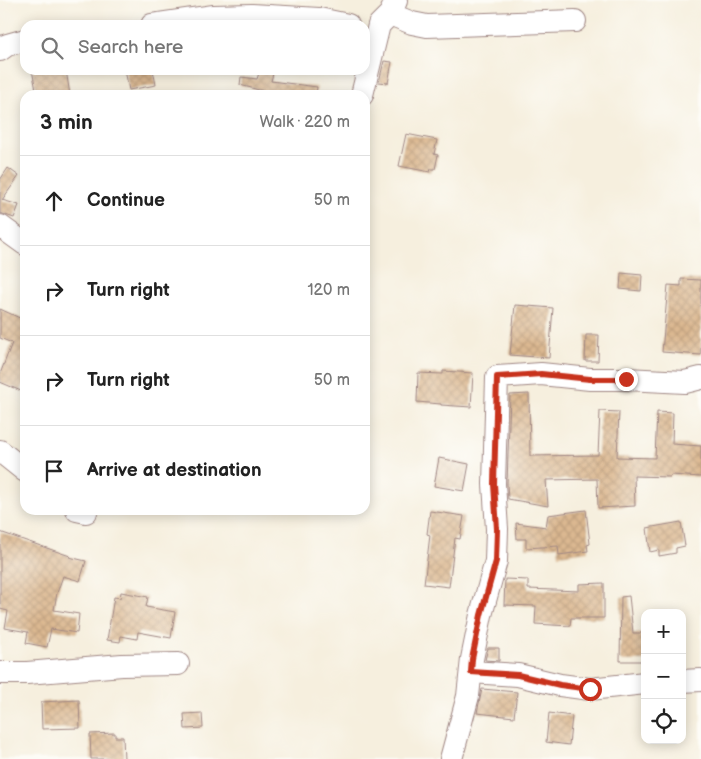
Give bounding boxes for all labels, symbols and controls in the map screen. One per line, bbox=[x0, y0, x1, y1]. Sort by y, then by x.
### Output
search box bbox=[20, 20, 370, 75]
icon: search bbox=[38, 34, 66, 62]
text: Search here bbox=[78, 36, 183, 59]
text: 3 min bbox=[40, 110, 93, 135]
text: Walk · 220 m bbox=[260, 113, 350, 132]
icon: ahead bbox=[40, 187, 68, 215]
text: Continue bbox=[87, 189, 165, 212]
text: 50 m bbox=[314, 191, 350, 210]
icon: right bbox=[40, 277, 68, 305]
text: Turn right bbox=[87, 279, 170, 302]
text: 120 m bbox=[307, 281, 350, 300]
icon: right bbox=[40, 367, 68, 395]
route end bbox=[615, 368, 638, 391]
text: Turn right bbox=[87, 369, 170, 392]
text: 50 m bbox=[314, 371, 350, 390]
icon: arrive bbox=[40, 457, 68, 485]
text: Arrive at destination bbox=[87, 459, 262, 482]
map controls bbox=[641, 609, 686, 744]
button: + bbox=[641, 609, 686, 654]
button: − bbox=[641, 654, 686, 699]
route start bbox=[579, 678, 602, 701]
button: locate bbox=[641, 699, 686, 744]

